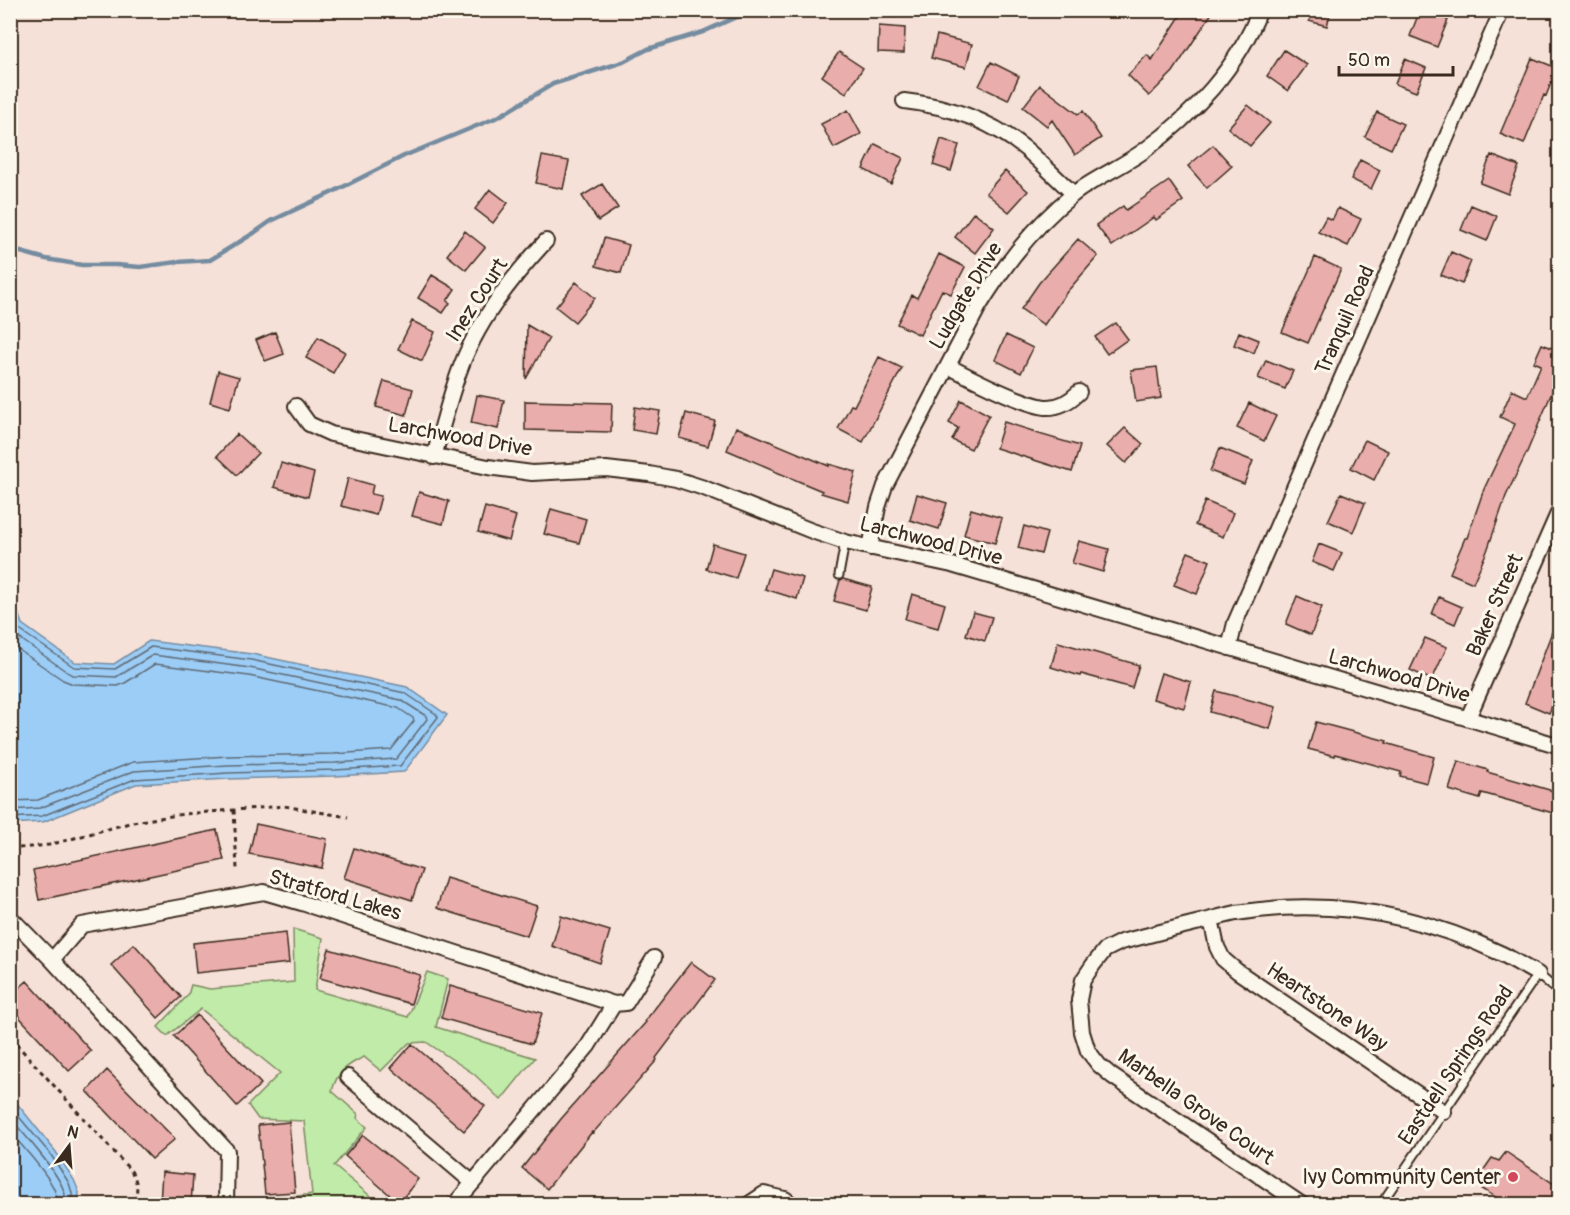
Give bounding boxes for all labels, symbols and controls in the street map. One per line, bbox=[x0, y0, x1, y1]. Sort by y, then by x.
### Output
scale bar bbox=[1339, 39, 1453, 77]
text: 50 m bbox=[1348, 49, 1390, 72]
street label: Ludgate Drive bbox=[923, 237, 1009, 355]
street label: Inez Court bbox=[440, 253, 514, 347]
street label: Tranquil Road bbox=[1309, 261, 1381, 379]
street label: Larchwood Drive bbox=[386, 411, 535, 463]
street label: Larchwood Drive bbox=[857, 510, 1006, 572]
street label: Baker Street bbox=[1460, 549, 1530, 661]
street label: Larchwood Drive bbox=[1325, 643, 1474, 709]
street label: Stratford Lakes bbox=[266, 863, 405, 927]
street label: Heartstone Way bbox=[1261, 956, 1393, 1058]
street label: Eastdell Springs Road bbox=[1393, 980, 1519, 1150]
street label: Marbella Grove Court bbox=[1113, 1043, 1280, 1171]
north arrow bbox=[39, 1116, 99, 1176]
text: N bbox=[65, 1121, 81, 1144]
place label: Ivy Community Center bbox=[1302, 1164, 1501, 1191]
marker: Ivy Community Center bbox=[1506, 1170, 1520, 1184]

